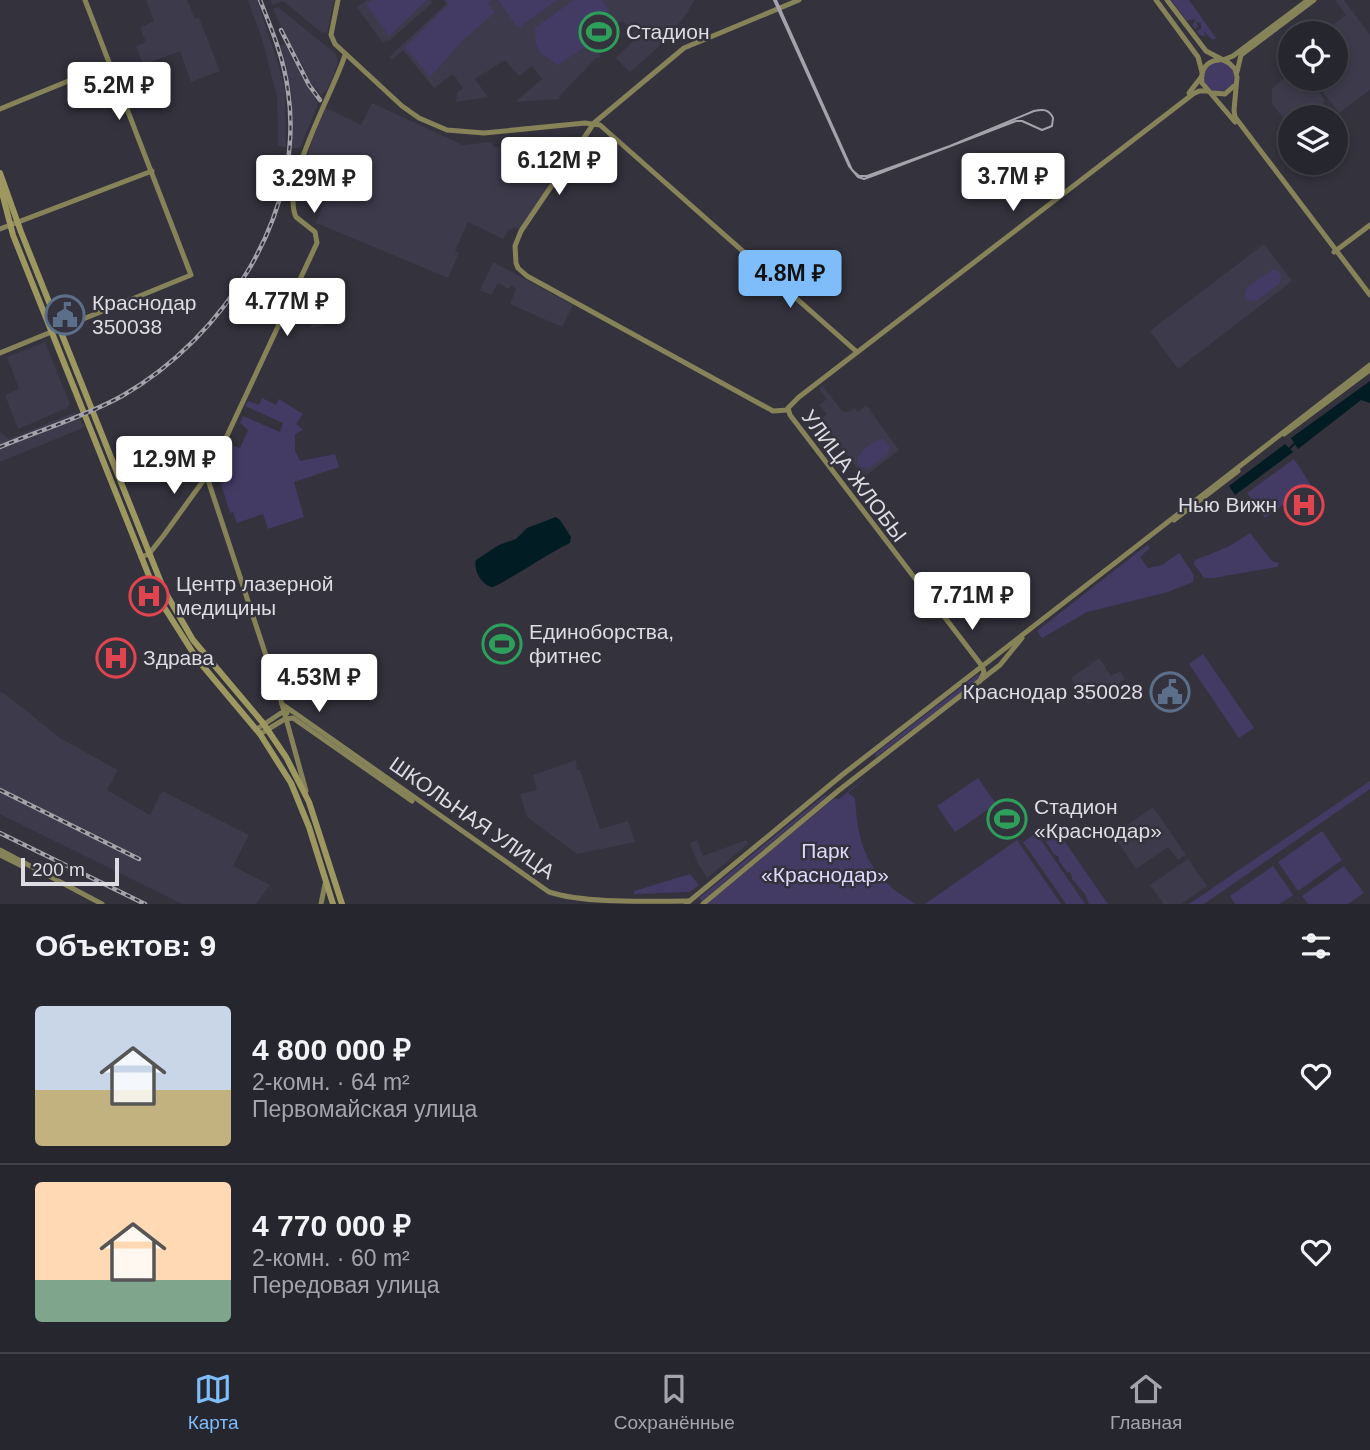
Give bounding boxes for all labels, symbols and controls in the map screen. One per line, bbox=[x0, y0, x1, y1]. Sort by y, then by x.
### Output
sports icon: Стадион bbox=[578, 11, 620, 53]
place label: Стадион bbox=[626, 20, 710, 43]
map controls bbox=[1278, 21, 1348, 175]
button: locate bbox=[1278, 21, 1348, 91]
pin: 5.2M ₽ bbox=[62, 62, 176, 122]
text: 5.2M ₽ bbox=[84, 72, 154, 98]
button: layers bbox=[1278, 105, 1348, 175]
pin: 6.12M ₽ bbox=[494, 138, 624, 197]
text: 6.12M ₽ bbox=[517, 147, 601, 173]
pin: 3.7M ₽ bbox=[956, 154, 1070, 213]
pin: 3.29M ₽ bbox=[249, 156, 379, 215]
text: 3.7M ₽ bbox=[978, 163, 1048, 189]
text: 3.29M ₽ bbox=[272, 165, 356, 191]
pin: 4.8M ₽ bbox=[733, 250, 847, 310]
text: 4.8M ₽ bbox=[755, 260, 825, 286]
pin: 4.77M ₽ bbox=[222, 278, 352, 338]
text: 4.77M ₽ bbox=[245, 288, 329, 314]
place label: Краснодар 350038 bbox=[92, 291, 197, 338]
public building icon: Краснодар 350038 bbox=[44, 294, 86, 336]
street label: УЛИЦА ЖЛОБЫ bbox=[797, 405, 911, 546]
pin: 12.9M ₽ bbox=[109, 436, 239, 496]
text: 12.9M ₽ bbox=[132, 446, 216, 472]
hospital icon: Нью Вижн bbox=[1283, 484, 1325, 526]
place label: Нью Вижн bbox=[1178, 493, 1277, 516]
place label: Центр лазерной медицины bbox=[176, 572, 333, 619]
pin: 7.71M ₽ bbox=[907, 572, 1037, 632]
hospital icon: Центр лазерной медицины bbox=[128, 575, 170, 617]
text: 7.71M ₽ bbox=[930, 582, 1014, 608]
place label: Единоборства, фитнес bbox=[529, 620, 674, 667]
sports icon: Единоборства, фитнес bbox=[481, 623, 523, 665]
hospital icon: Здрава bbox=[95, 637, 137, 679]
place label: Здрава bbox=[143, 646, 214, 669]
pin: 4.53M ₽ bbox=[254, 654, 384, 714]
text: 4.53M ₽ bbox=[277, 664, 361, 690]
public building icon: Краснодар 350028 bbox=[1149, 671, 1191, 713]
place label: Краснодар 350028 bbox=[963, 680, 1143, 703]
street label: ШКОЛЬНАЯ УЛИЦА bbox=[385, 752, 559, 883]
place label: Стадион «Краснодар» bbox=[1034, 795, 1162, 842]
sports icon: Стадион «Краснодар» bbox=[986, 798, 1028, 840]
park label: Парк «Краснодар» bbox=[761, 839, 889, 886]
scale bar bbox=[21, 855, 119, 887]
text: 200 m bbox=[32, 859, 85, 880]
icon: filters bbox=[1297, 927, 1335, 965]
text: Объектов: 9 bbox=[35, 929, 216, 962]
text: 4 800 000 ₽ bbox=[252, 1033, 411, 1066]
icon: home bbox=[91, 1034, 175, 1118]
icon: heart bbox=[1297, 1057, 1335, 1095]
text: 2-комн. · 64 m² bbox=[252, 1069, 410, 1095]
text: Первомайская улица bbox=[252, 1096, 477, 1122]
text: 4 770 000 ₽ bbox=[252, 1209, 411, 1242]
icon: home bbox=[91, 1210, 175, 1294]
icon: heart bbox=[1297, 1233, 1335, 1271]
text: 2-комн. · 60 m² bbox=[252, 1245, 410, 1271]
text: Передовая улица bbox=[252, 1272, 439, 1298]
tab: Карта bbox=[188, 1370, 238, 1434]
tab: Сохранённые bbox=[614, 1370, 735, 1434]
tab: Главная bbox=[1110, 1370, 1182, 1434]

